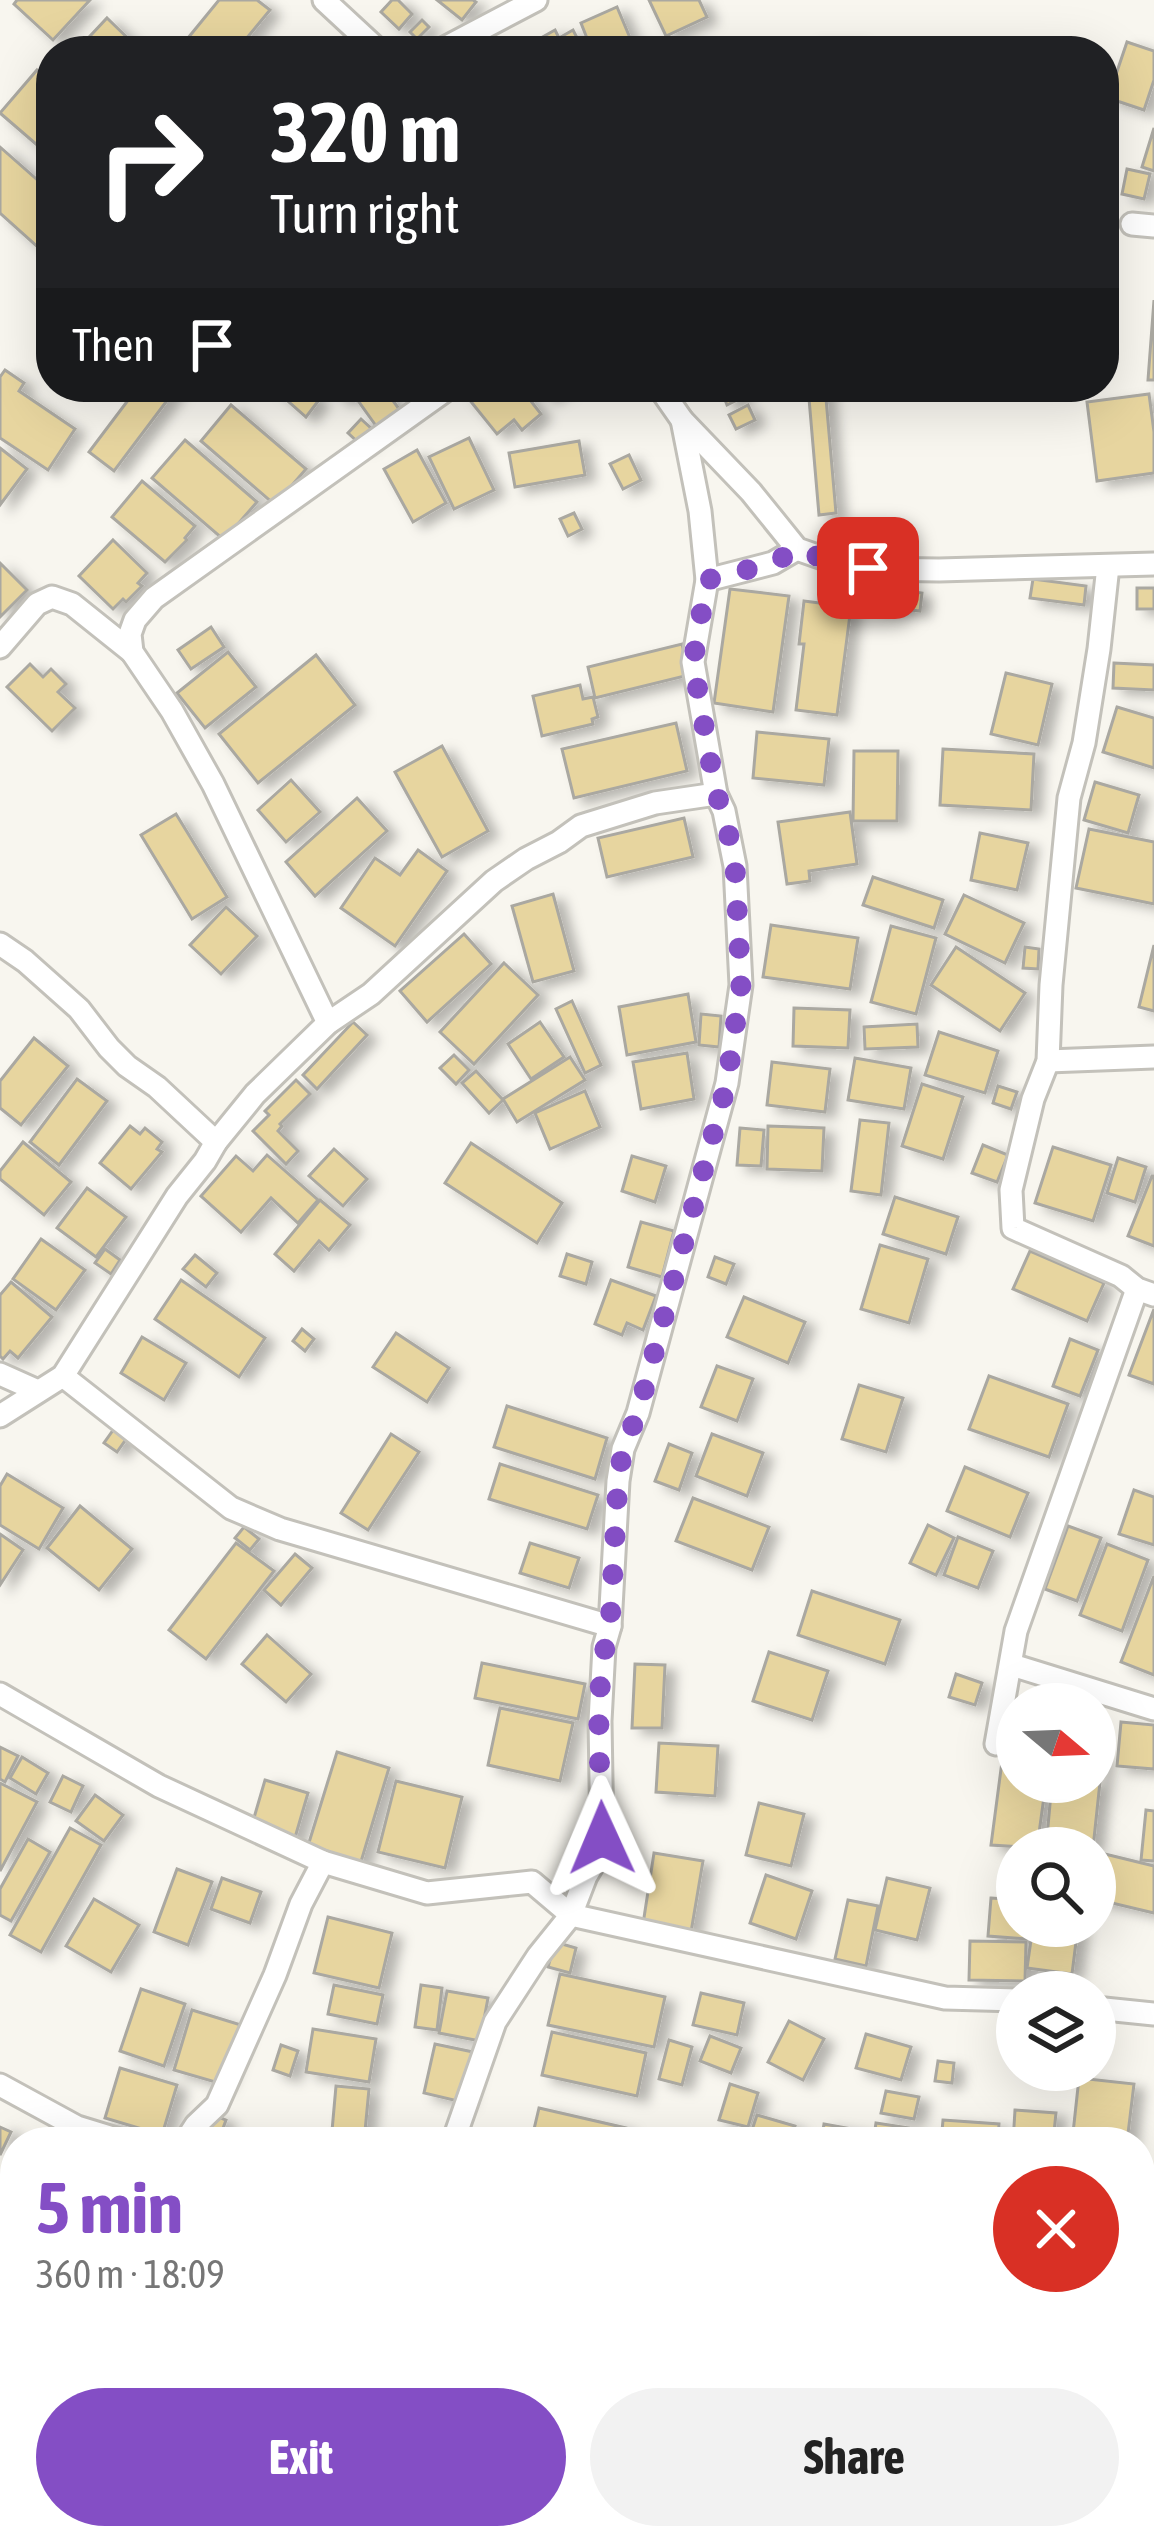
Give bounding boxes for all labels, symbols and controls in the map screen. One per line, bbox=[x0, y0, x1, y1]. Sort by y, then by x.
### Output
icon: right bbox=[72, 84, 228, 240]
text: 320 m bbox=[270, 84, 460, 180]
text: Turn right bbox=[270, 183, 460, 244]
icon: arrive bbox=[179, 312, 245, 378]
text: Then bbox=[72, 319, 155, 371]
pin bbox=[817, 517, 919, 619]
icon: arrive bbox=[835, 535, 901, 601]
north arrow bbox=[996, 1683, 1116, 1803]
map controls bbox=[996, 1683, 1116, 2091]
position arrow bbox=[539, 1775, 665, 1901]
button: search bbox=[996, 1827, 1116, 1947]
button: layers bbox=[996, 1971, 1116, 2091]
text: 5 min bbox=[36, 2166, 183, 2248]
button: close bbox=[993, 2166, 1119, 2292]
text: 360 m · 18:09 bbox=[36, 2252, 225, 2296]
button: Exit bbox=[36, 2388, 566, 2526]
button: Share bbox=[590, 2388, 1119, 2526]

